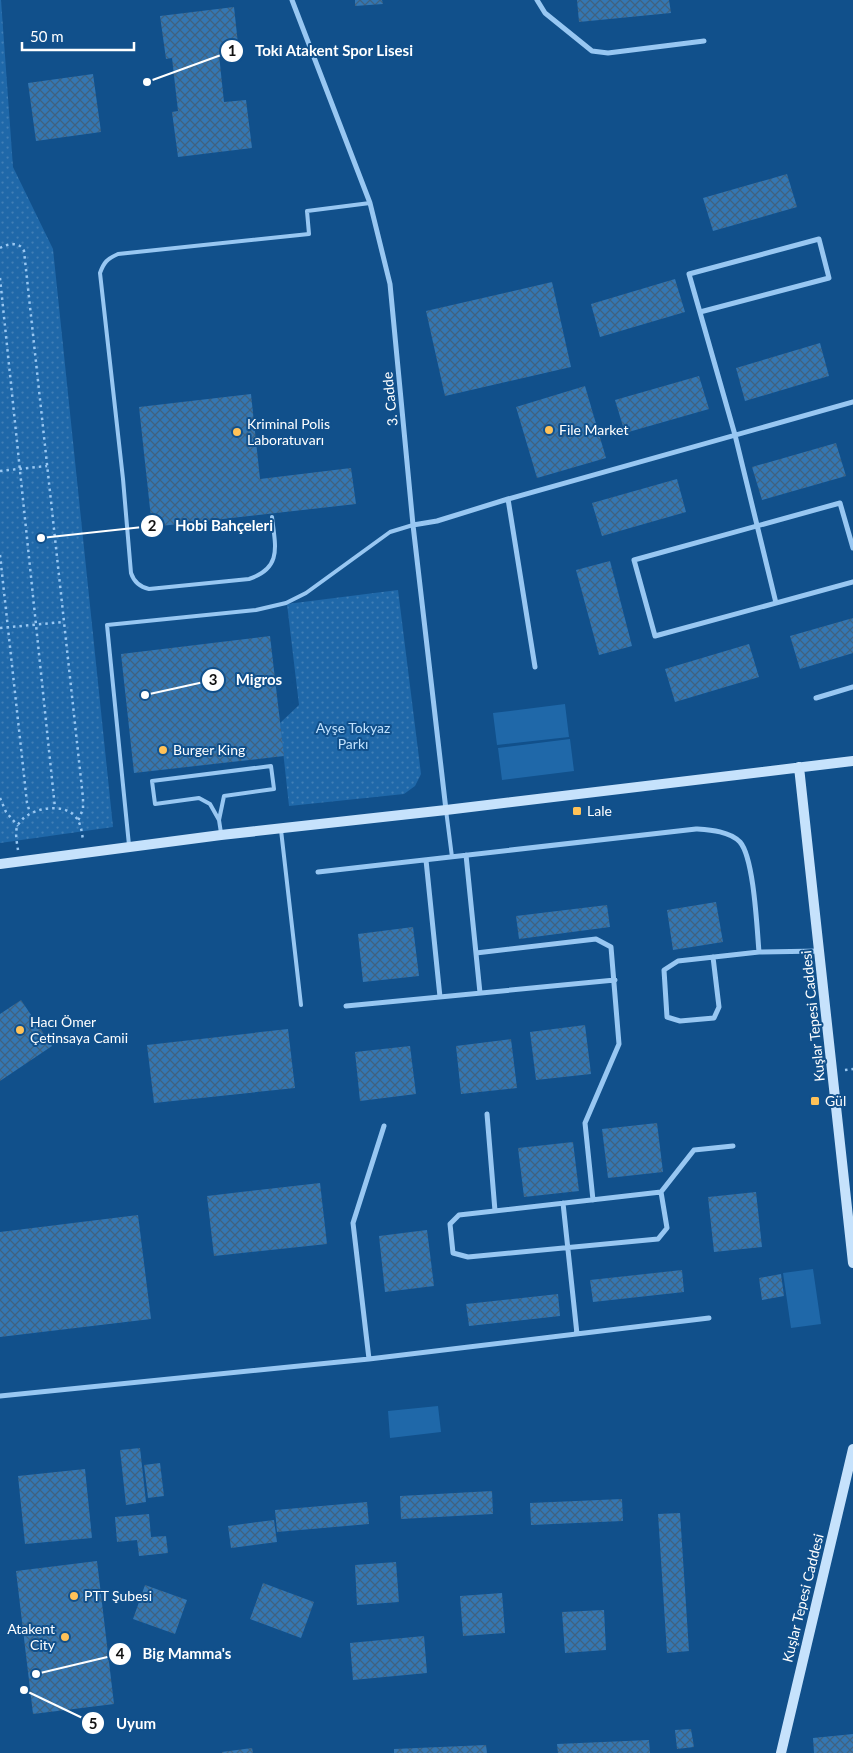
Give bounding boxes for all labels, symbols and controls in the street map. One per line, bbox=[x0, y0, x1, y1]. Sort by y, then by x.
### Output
scale bar bbox=[22, 20, 135, 52]
text: 50 m bbox=[30, 27, 64, 45]
callout: Toki Atakent Spor Lisesi bbox=[219, 36, 423, 66]
text: 1 bbox=[228, 41, 236, 59]
text: Toki Atakent Spor Lisesi bbox=[255, 41, 413, 59]
street label: 3. Cadde bbox=[378, 371, 401, 427]
place label: Kriminal Polis Laboratuvarı bbox=[247, 415, 330, 448]
place label: File Market bbox=[559, 421, 628, 438]
marker: File Market bbox=[543, 424, 555, 436]
marker: Kriminal Polis Laboratuvarı bbox=[231, 426, 243, 438]
callout: Hobi Bahçeleri bbox=[140, 511, 283, 541]
text: 2 bbox=[148, 516, 157, 534]
text: Hobi Bahçeleri bbox=[175, 516, 273, 534]
callout: Migros bbox=[201, 665, 292, 695]
text: 3 bbox=[209, 670, 217, 688]
text: Migros bbox=[236, 670, 283, 688]
park label: Ayşe Tokyaz Parkı bbox=[316, 719, 390, 752]
place label: Burger King bbox=[173, 741, 245, 758]
marker: Burger King bbox=[157, 744, 169, 756]
place label: Lale bbox=[587, 802, 612, 819]
marker: Lale bbox=[571, 805, 583, 817]
street label: Kuşlar Tepesi Caddesi bbox=[797, 950, 828, 1083]
place label: Hacı Ömer Çetinsaya Camii bbox=[30, 1013, 128, 1046]
marker: Hacı Ömer Çetinsaya Camii bbox=[14, 1024, 26, 1036]
place label: Gül bbox=[825, 1092, 846, 1109]
marker: Gül bbox=[809, 1095, 821, 1107]
street label: Kuşlar Tepesi Caddesi bbox=[778, 1532, 827, 1664]
place label: PTT Şubesi bbox=[84, 1587, 152, 1604]
marker: PTT Şubesi bbox=[68, 1590, 80, 1602]
place label: Atakent City bbox=[7, 1620, 56, 1653]
marker: Atakent City bbox=[59, 1631, 71, 1643]
callout: Big Mamma's bbox=[108, 1639, 241, 1669]
text: 4 bbox=[116, 1644, 125, 1662]
text: Big Mamma's bbox=[143, 1644, 232, 1662]
callout: Uyum bbox=[81, 1708, 166, 1738]
text: 5 bbox=[89, 1714, 97, 1732]
text: Uyum bbox=[116, 1714, 156, 1732]

